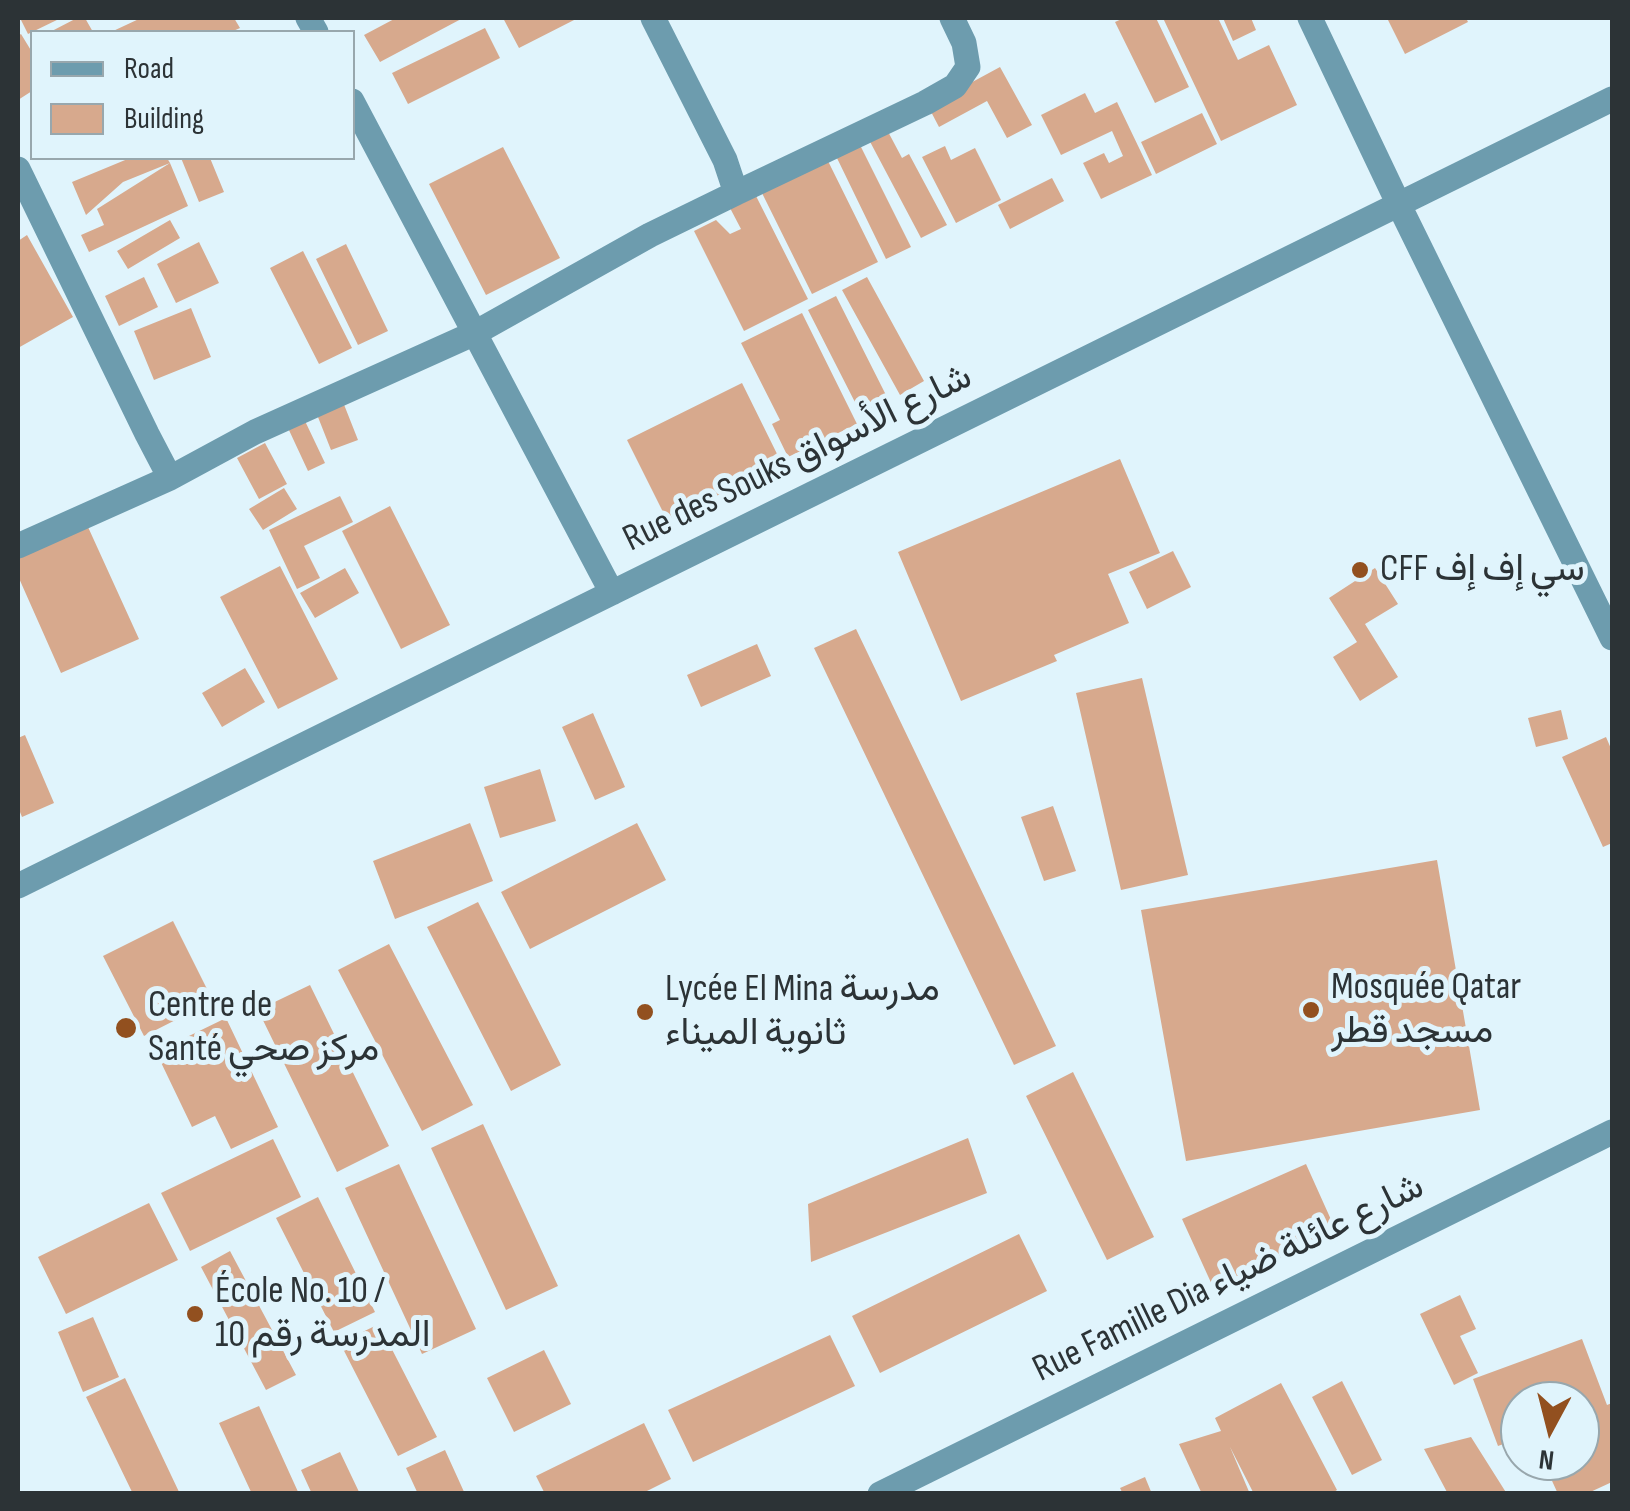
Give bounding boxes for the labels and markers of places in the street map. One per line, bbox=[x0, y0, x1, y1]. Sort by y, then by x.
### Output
place label: CFF سي إف إف bbox=[1380, 547, 1585, 593]
marker: CFF سي إف إف bbox=[1349, 559, 1371, 581]
place label: Mosquée Qatar مسجد قطر bbox=[1331, 965, 1521, 1054]
place label: Lycée El Mina مدرسة ثانوية الميناء bbox=[665, 967, 940, 1056]
place label: Centre de Santé مركز صحي bbox=[148, 983, 379, 1072]
marker: Mosquée Qatar مسجد قطر bbox=[1300, 999, 1322, 1021]
marker: Lycée El Mina مدرسة ثانوية الميناء bbox=[634, 1001, 656, 1023]
marker: Centre de Santé مركز صحي bbox=[113, 1015, 139, 1041]
place label: École No. 10 / المدرسة رقم 10 bbox=[215, 1269, 431, 1358]
marker: École No. 10 / المدرسة رقم 10 bbox=[184, 1303, 206, 1325]

